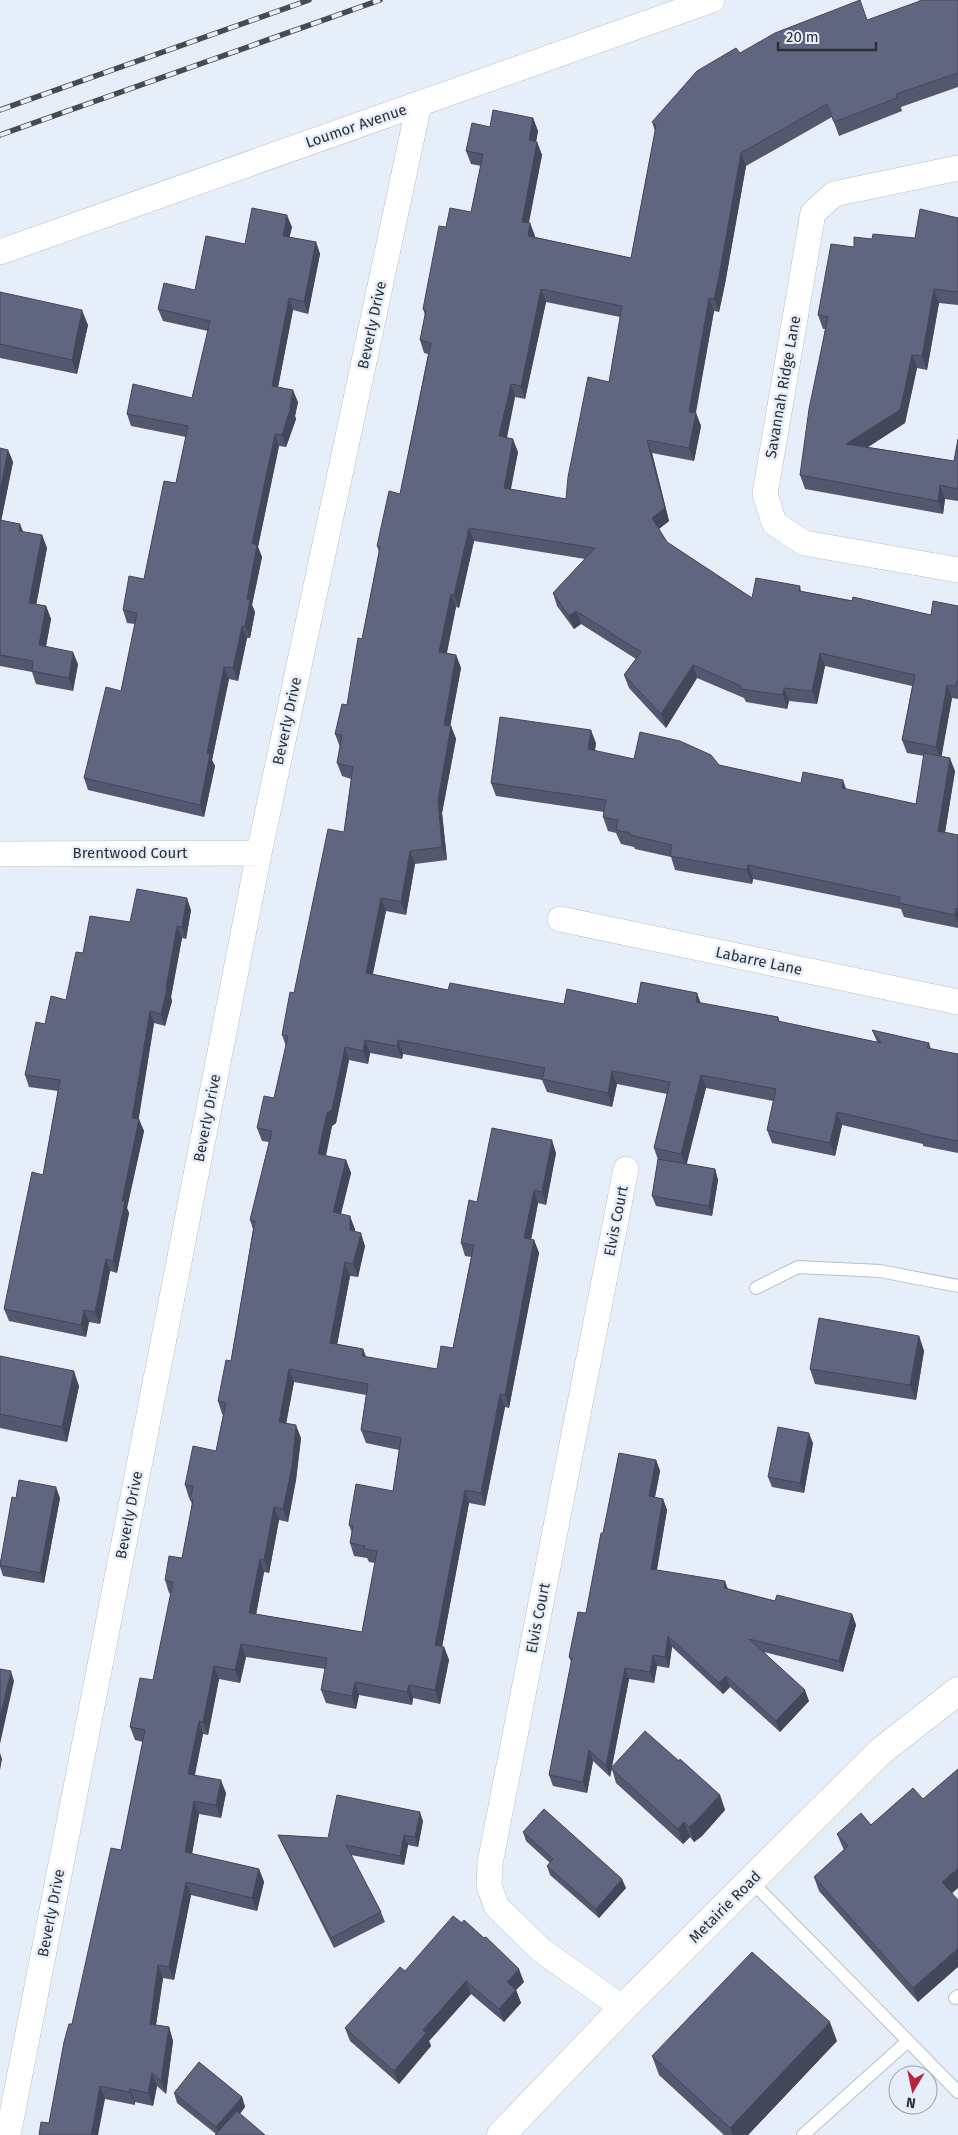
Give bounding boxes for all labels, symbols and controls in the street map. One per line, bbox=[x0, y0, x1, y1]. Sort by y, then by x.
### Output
scale bar bbox=[778, 20, 876, 52]
text: 20 m bbox=[786, 28, 819, 46]
street label: Loumor Avenue bbox=[303, 100, 409, 152]
street label: Beverly Drive bbox=[354, 279, 390, 371]
street label: Savannah Ridge Lane bbox=[762, 314, 804, 460]
street label: Beverly Drive bbox=[269, 675, 305, 767]
street label: Brentwood Court bbox=[73, 844, 188, 862]
street label: Labarre Lane bbox=[714, 943, 804, 979]
street label: Beverly Drive bbox=[190, 1072, 224, 1164]
street label: Elvis Court bbox=[600, 1184, 632, 1258]
street label: Beverly Drive bbox=[112, 1469, 146, 1561]
street label: Elvis Court bbox=[522, 1581, 554, 1655]
street label: Beverly Drive bbox=[34, 1867, 68, 1959]
street label: Metairie Road bbox=[685, 1867, 765, 1947]
north arrow bbox=[888, 2065, 938, 2115]
text: N bbox=[905, 2093, 917, 2111]

